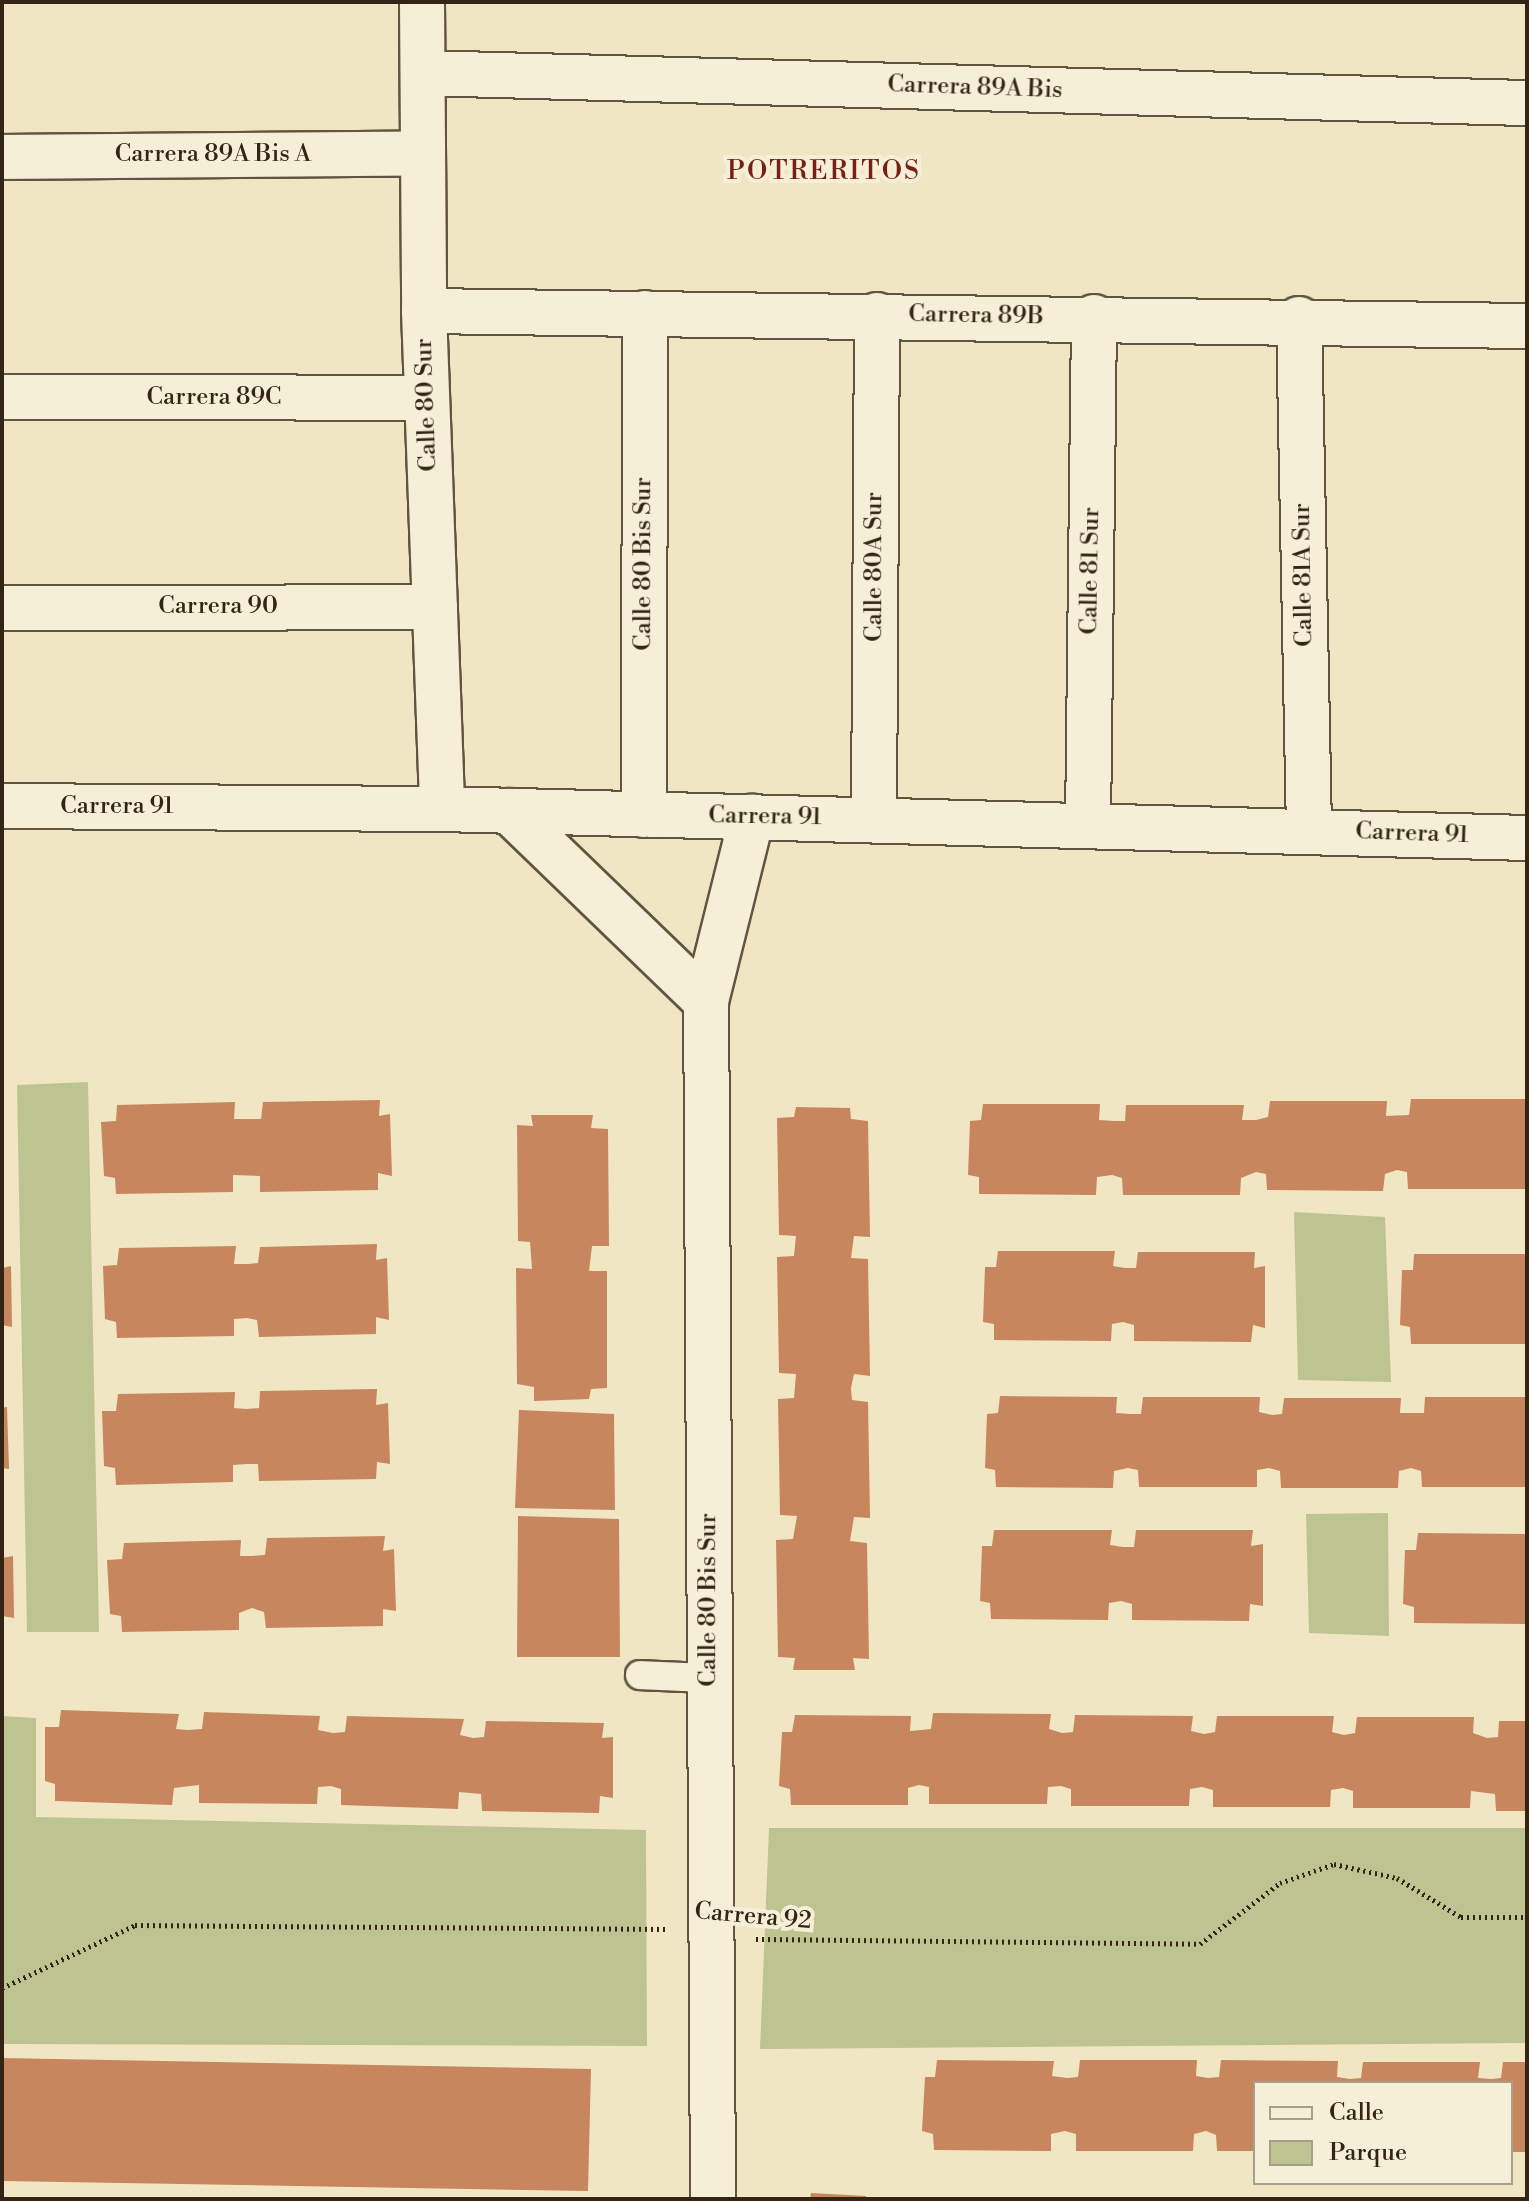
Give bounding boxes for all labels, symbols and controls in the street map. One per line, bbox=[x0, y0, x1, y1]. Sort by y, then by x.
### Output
street label: Carrera 89A Bis bbox=[887, 71, 1063, 105]
street label: Carrera 89A Bis A bbox=[115, 141, 311, 169]
district label: POTRERITOS bbox=[727, 156, 921, 188]
street label: Carrera 89B bbox=[908, 300, 1044, 332]
street label: Calle 80 Sur bbox=[410, 338, 444, 472]
street label: Carrera 89C bbox=[147, 384, 281, 412]
street label: Calle 80 Bis Sur bbox=[630, 477, 658, 651]
street label: Calle 80A Sur bbox=[861, 492, 889, 642]
street label: Calle 81A Sur bbox=[1288, 503, 1320, 647]
street label: Calle 81 Sur bbox=[1075, 507, 1107, 635]
street label: Carrera 90 bbox=[158, 593, 278, 621]
street label: Carrera 91 bbox=[60, 793, 174, 821]
street label: Carrera 91 bbox=[708, 802, 822, 832]
street label: Carrera 91 bbox=[1355, 818, 1469, 850]
street label: Calle 80 Bis Sur bbox=[695, 1513, 723, 1687]
street label: Carrera 92 bbox=[693, 1898, 813, 1936]
legend bbox=[1253, 2081, 1513, 2185]
text: Calle bbox=[1329, 2098, 1384, 2128]
text: Parque bbox=[1329, 2138, 1407, 2168]

